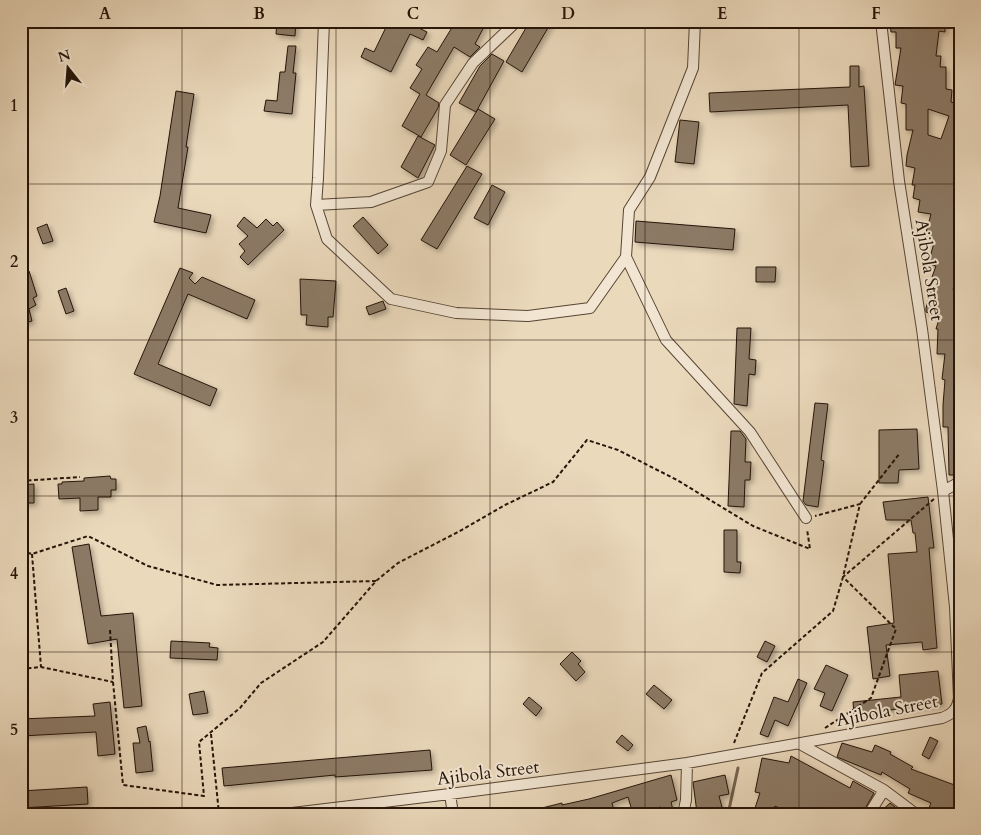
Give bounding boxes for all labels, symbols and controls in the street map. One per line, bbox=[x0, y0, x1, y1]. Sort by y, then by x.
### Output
text: A bbox=[99, 3, 111, 25]
text: B bbox=[253, 3, 265, 25]
text: C bbox=[407, 3, 419, 25]
text: D bbox=[561, 3, 575, 25]
text: E bbox=[717, 3, 727, 25]
text: F bbox=[871, 3, 881, 25]
north arrow bbox=[42, 42, 92, 92]
text: N bbox=[56, 45, 73, 67]
text: 1 bbox=[10, 95, 18, 117]
street label: Ajibola Street bbox=[909, 217, 949, 323]
text: 2 bbox=[10, 251, 18, 273]
text: 3 bbox=[10, 407, 18, 429]
text: 4 bbox=[10, 563, 18, 585]
street label: Ajibola Street bbox=[834, 689, 940, 733]
text: 5 bbox=[10, 719, 18, 741]
street label: Ajibola Street bbox=[435, 754, 541, 792]

